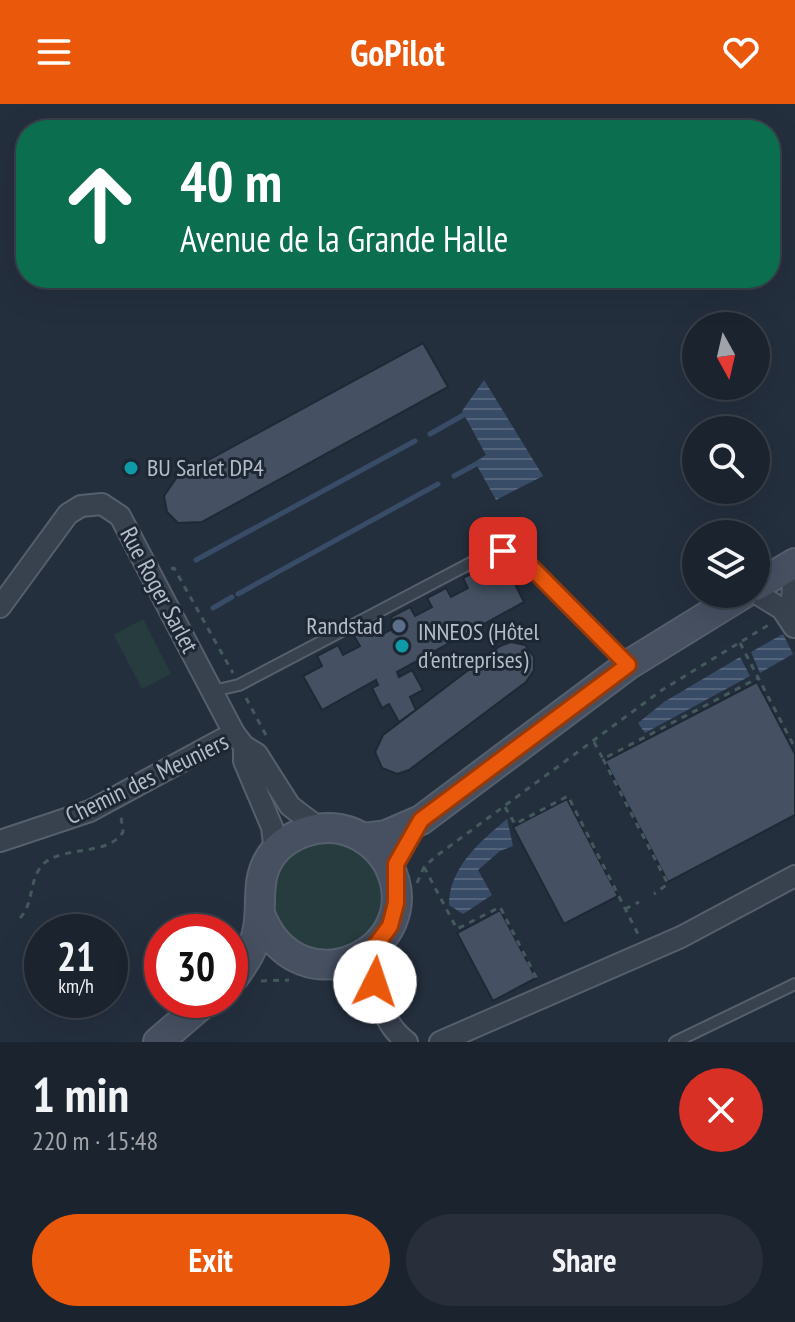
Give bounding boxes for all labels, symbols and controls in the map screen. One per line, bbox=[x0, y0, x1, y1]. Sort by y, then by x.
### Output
text: GoPilot bbox=[350, 29, 445, 76]
icon: menu bbox=[32, 30, 76, 74]
icon: heart bbox=[719, 30, 763, 74]
text: 40 m bbox=[180, 145, 282, 217]
icon: ahead bbox=[48, 152, 152, 256]
text: Avenue de la Grande Halle bbox=[180, 215, 508, 262]
north arrow bbox=[682, 312, 770, 400]
map controls bbox=[682, 312, 770, 608]
button: search bbox=[682, 416, 770, 504]
place label: BU Sarlet DP4 bbox=[147, 452, 264, 483]
marker: BU Sarlet DP4 bbox=[122, 459, 140, 477]
pin bbox=[469, 517, 537, 585]
button: layers bbox=[682, 520, 770, 608]
street label: Rue Roger Sarlet bbox=[113, 521, 206, 658]
icon: arrive bbox=[481, 529, 525, 573]
place label: Randstad bbox=[306, 610, 383, 641]
place label: INNEOS (Hôtel d'entreprises) bbox=[418, 616, 539, 675]
marker: Randstad bbox=[390, 617, 408, 635]
marker: INNEOS (Hôtel d'entreprises) bbox=[393, 637, 411, 655]
street label: Chemin des Meuniers bbox=[60, 726, 233, 831]
speed limit sign: 30 bbox=[144, 914, 248, 1018]
text: 21 bbox=[57, 930, 95, 982]
position arrow bbox=[333, 940, 417, 1024]
text: km/h bbox=[58, 973, 94, 999]
text: 1 min bbox=[32, 1063, 129, 1125]
button: close bbox=[679, 1068, 763, 1152]
text: 220 m · 15:48 bbox=[32, 1124, 158, 1157]
button: Exit bbox=[32, 1214, 390, 1306]
button: Share bbox=[406, 1214, 763, 1306]

